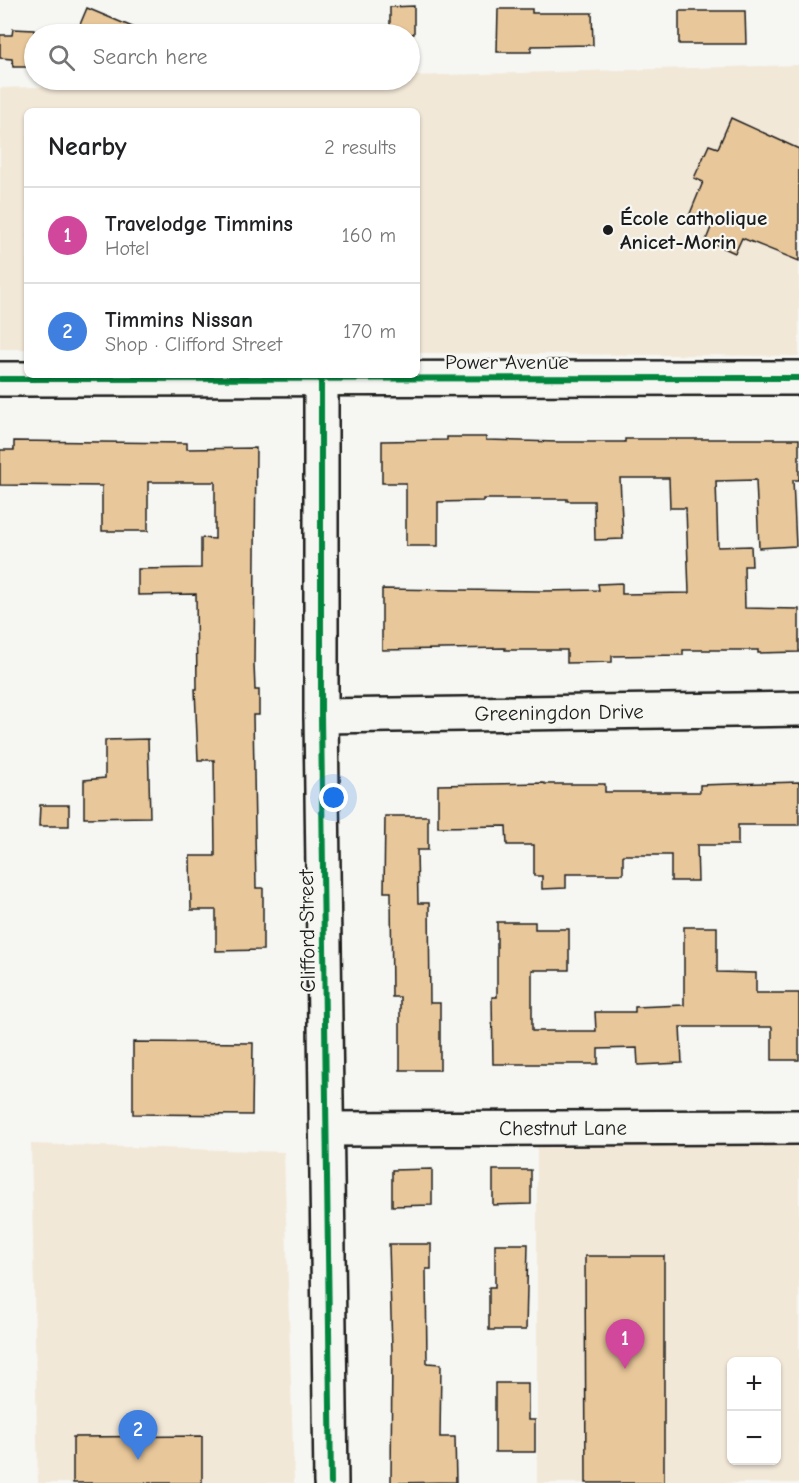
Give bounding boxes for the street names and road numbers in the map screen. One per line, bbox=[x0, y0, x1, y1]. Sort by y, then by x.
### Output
street label: Power Avenue bbox=[445, 350, 569, 374]
street label: Greeningdon Drive bbox=[474, 699, 644, 726]
street label: Clifford Street bbox=[294, 868, 320, 993]
street label: Chestnut Lane bbox=[499, 1116, 627, 1140]

